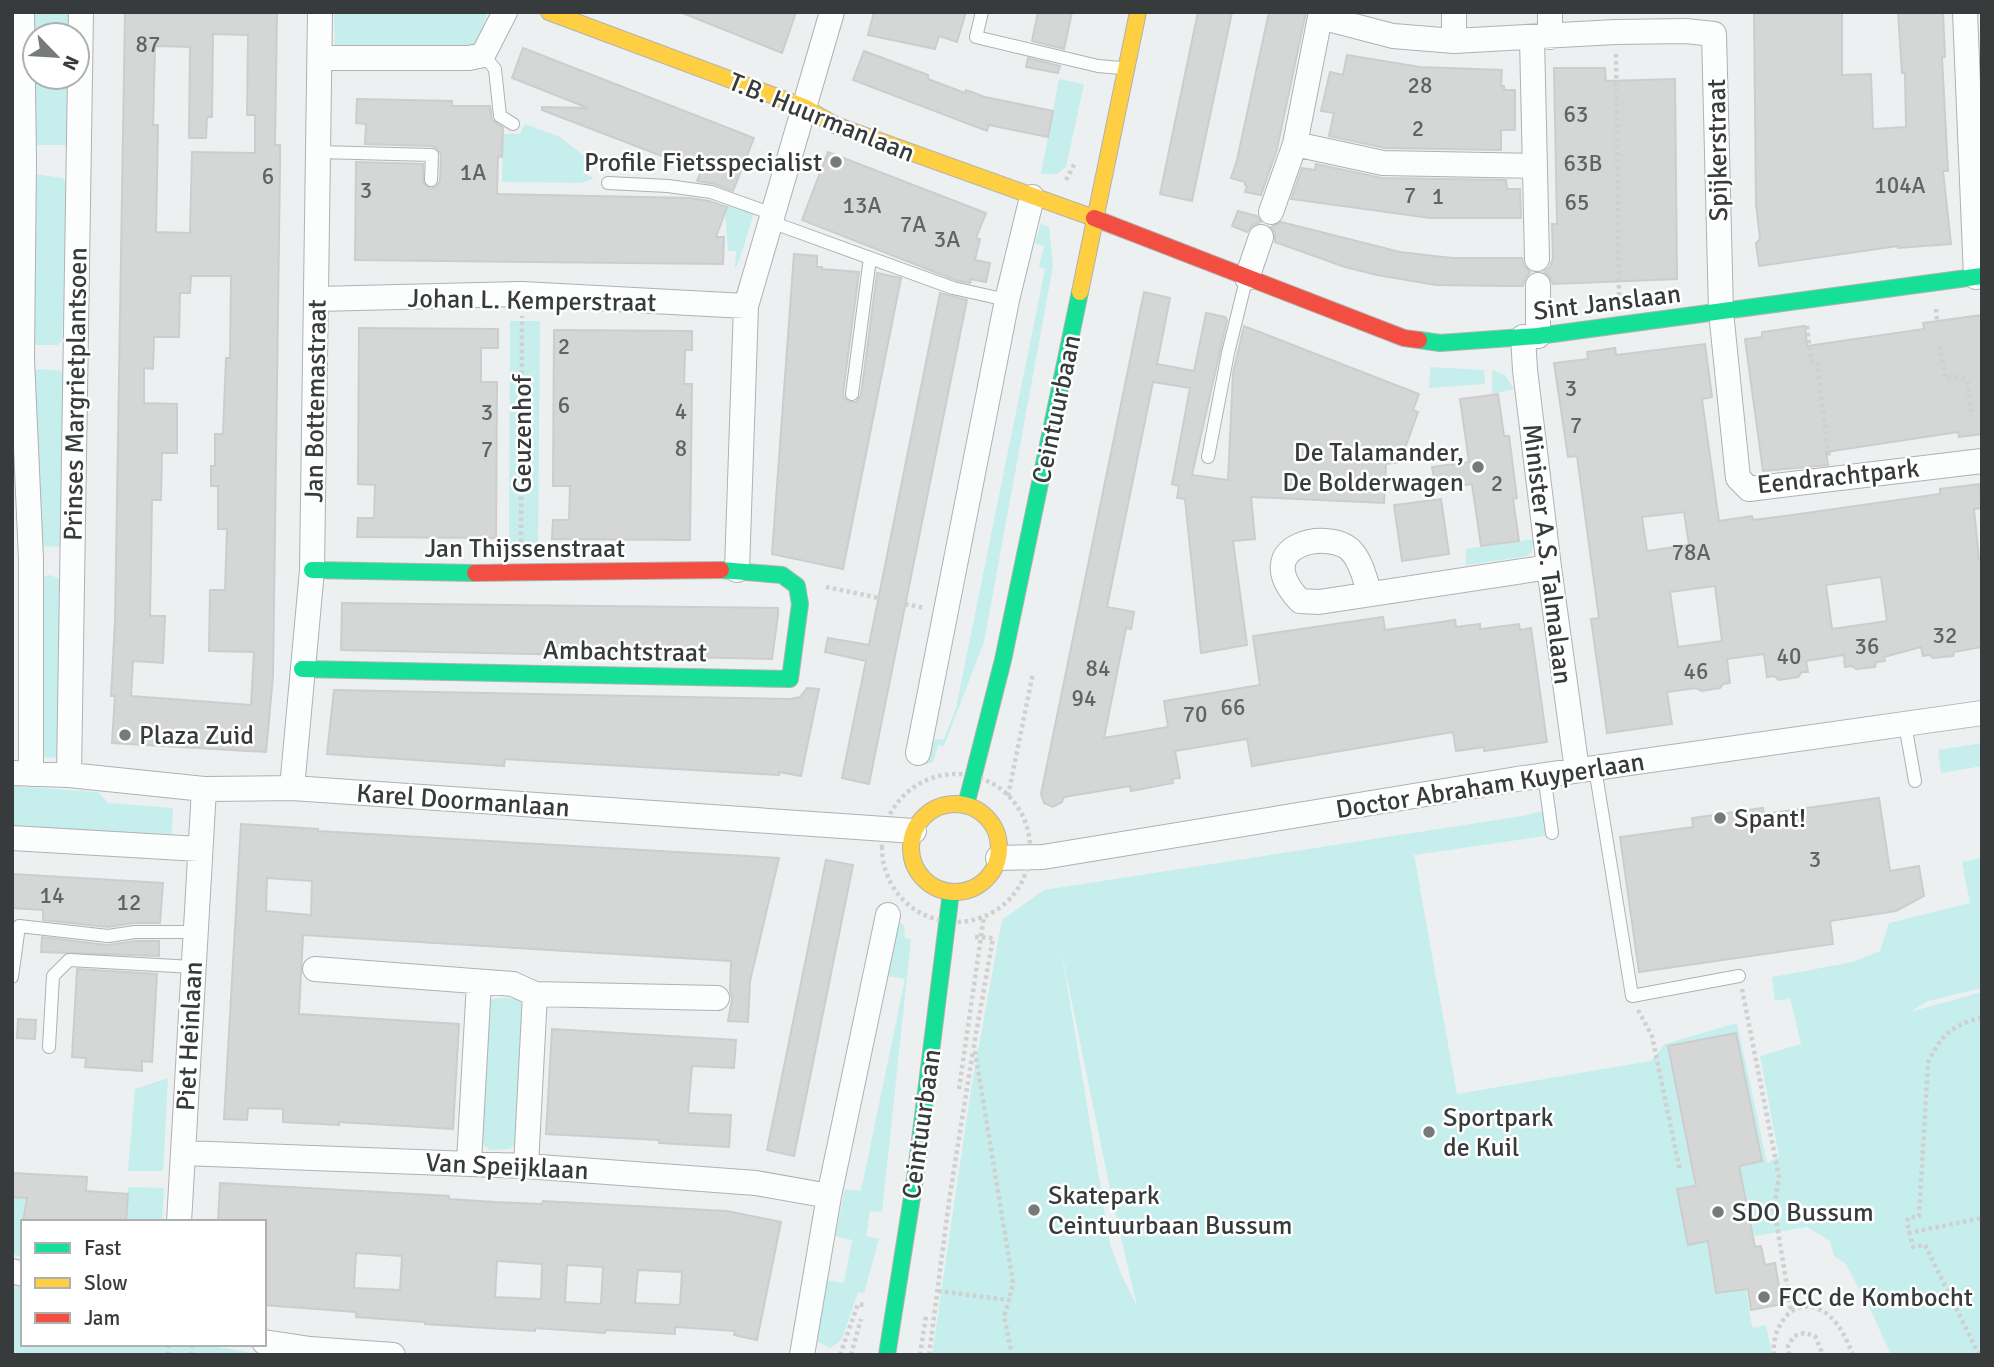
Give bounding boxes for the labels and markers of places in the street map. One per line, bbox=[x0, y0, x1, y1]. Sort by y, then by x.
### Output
place label: Profile Fietsspecialist bbox=[584, 147, 822, 179]
marker: Profile Fietsspecialist bbox=[828, 154, 844, 170]
place label: De Talamander, De Bolderwagen bbox=[1282, 437, 1464, 499]
marker: De Talamander, De Bolderwagen bbox=[1470, 459, 1486, 475]
place label: Plaza Zuid bbox=[139, 720, 254, 752]
marker: Plaza Zuid bbox=[117, 727, 133, 743]
place label: Spant! bbox=[1734, 803, 1806, 835]
marker: Spant! bbox=[1712, 810, 1728, 826]
place label: Sportpark de Kuil bbox=[1443, 1102, 1554, 1164]
marker: Sportpark de Kuil bbox=[1421, 1124, 1437, 1140]
place label: Skatepark Ceintuurbaan Bussum bbox=[1048, 1180, 1293, 1242]
place label: SDO Bussum bbox=[1732, 1197, 1874, 1229]
marker: Skatepark Ceintuurbaan Bussum bbox=[1026, 1202, 1042, 1218]
marker: SDO Bussum bbox=[1710, 1204, 1726, 1220]
place label: FCC de Kombocht bbox=[1778, 1282, 1973, 1314]
marker: FCC de Kombocht bbox=[1756, 1289, 1772, 1305]

